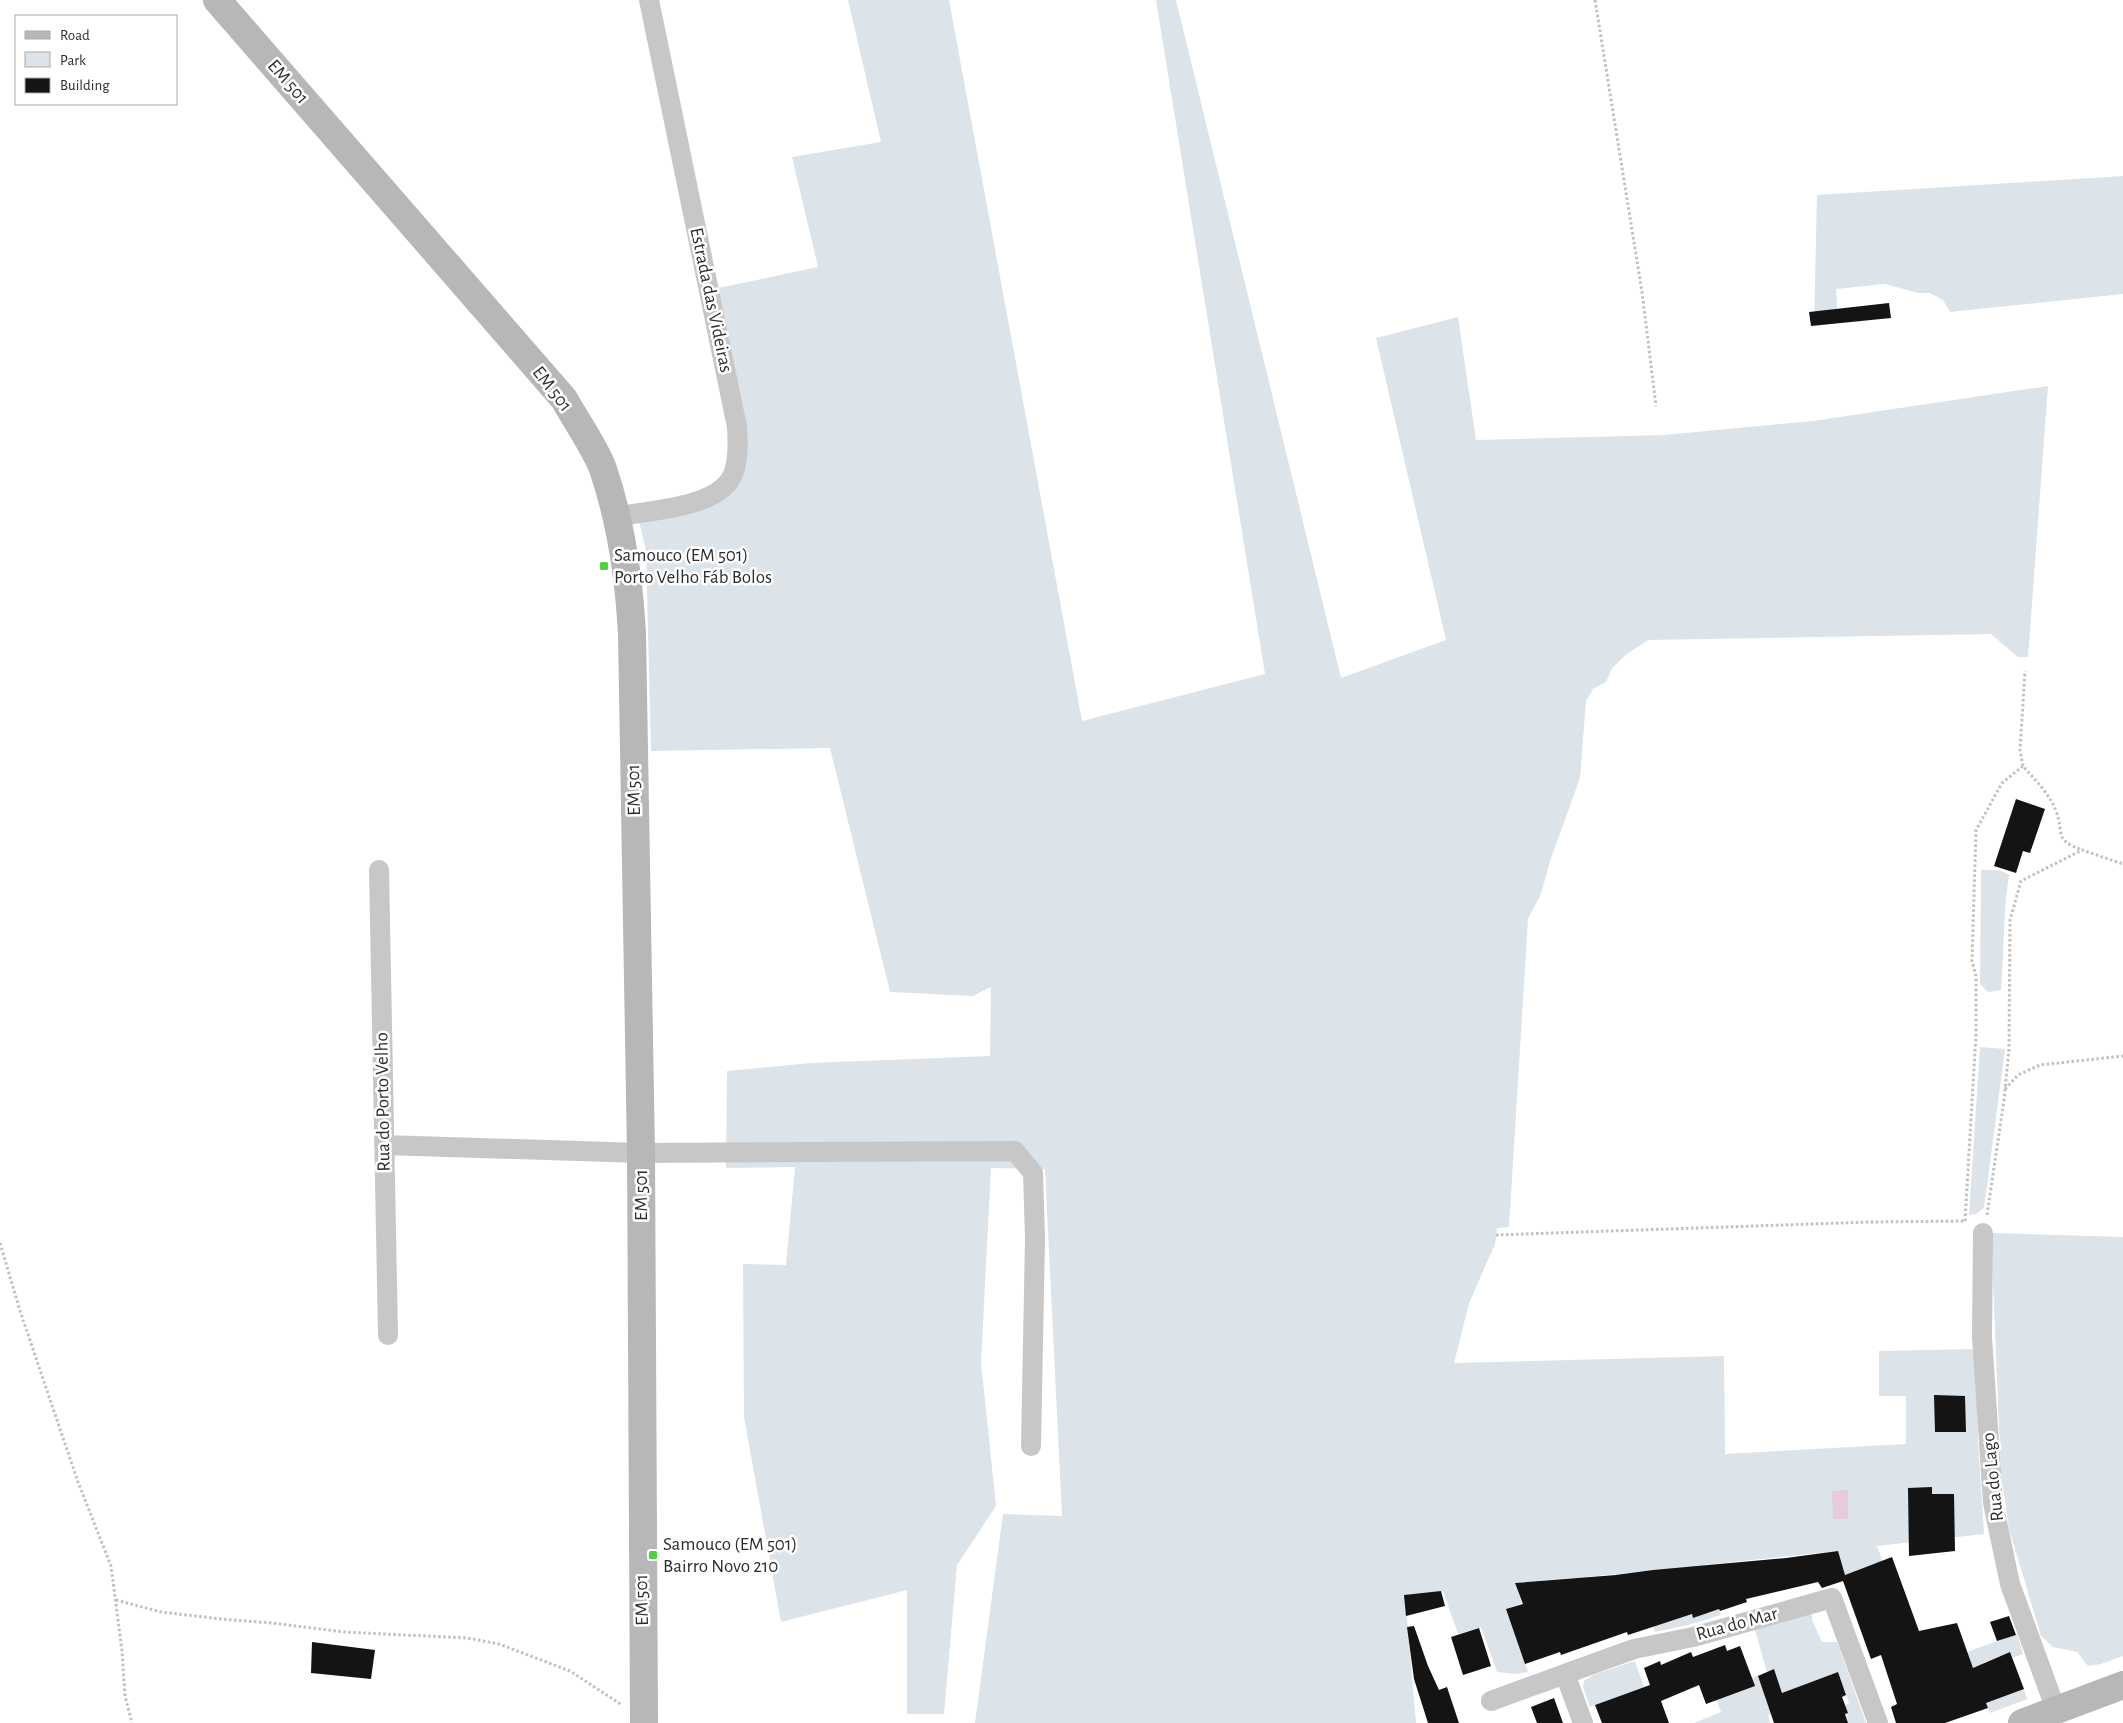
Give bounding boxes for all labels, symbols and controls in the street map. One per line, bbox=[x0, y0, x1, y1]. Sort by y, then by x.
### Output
legend bbox=[15, 15, 178, 105]
text: Road bbox=[60, 28, 90, 43]
text: Park bbox=[60, 53, 86, 68]
street label: EM 501 bbox=[264, 56, 312, 108]
text: Building bbox=[60, 78, 110, 93]
street label: Estrada das Videiras bbox=[686, 226, 736, 374]
street label: EM 501 bbox=[529, 363, 575, 415]
place label: Samouco (EM 501) Porto Velho Fáb Bolos bbox=[614, 546, 772, 587]
marker: Samouco (EM 501) Porto Velho Fáb Bolos bbox=[598, 560, 610, 572]
street label: EM 501 bbox=[624, 764, 644, 816]
street label: Rua do Porto Velho bbox=[372, 1032, 394, 1172]
street label: EM 501 bbox=[632, 1169, 651, 1221]
street label: Rua do Lago bbox=[1979, 1432, 2007, 1522]
place label: Samouco (EM 501) Bairro Novo 210 bbox=[663, 1535, 797, 1576]
marker: Samouco (EM 501) Bairro Novo 210 bbox=[647, 1549, 659, 1561]
street label: EM 501 bbox=[632, 1574, 652, 1626]
street label: Rua do Mar bbox=[1694, 1604, 1780, 1644]

